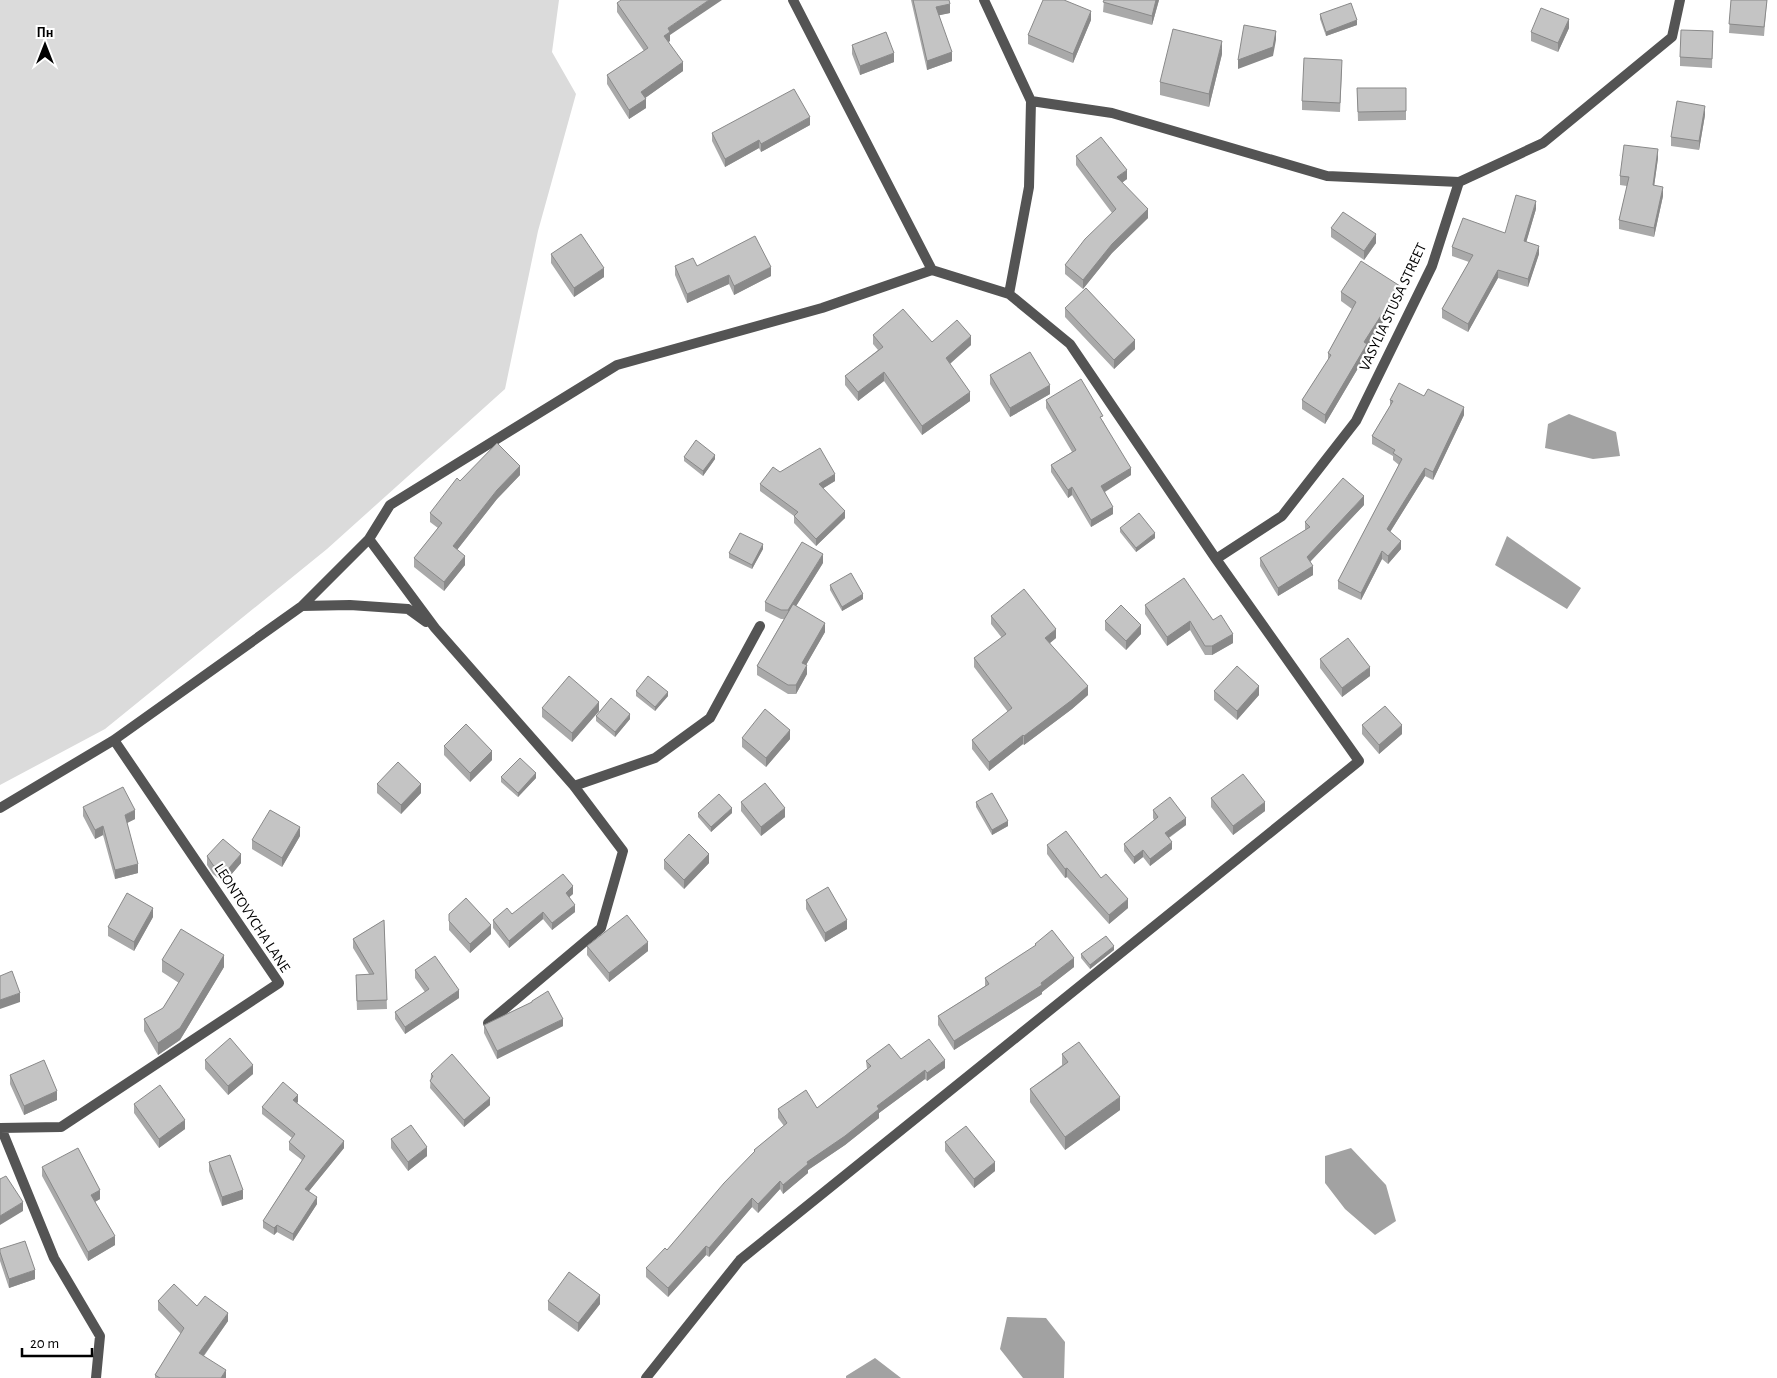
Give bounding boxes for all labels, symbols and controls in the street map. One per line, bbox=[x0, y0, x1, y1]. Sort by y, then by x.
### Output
north arrow bbox=[20, 20, 70, 70]
text: Пн bbox=[36, 26, 54, 40]
street label: VASYLIA STUSA STREET bbox=[1357, 240, 1430, 373]
street label: LEONTOVYCHA LANE bbox=[211, 861, 293, 975]
scale bar bbox=[22, 1326, 92, 1358]
text: 20 m bbox=[30, 1336, 59, 1351]

